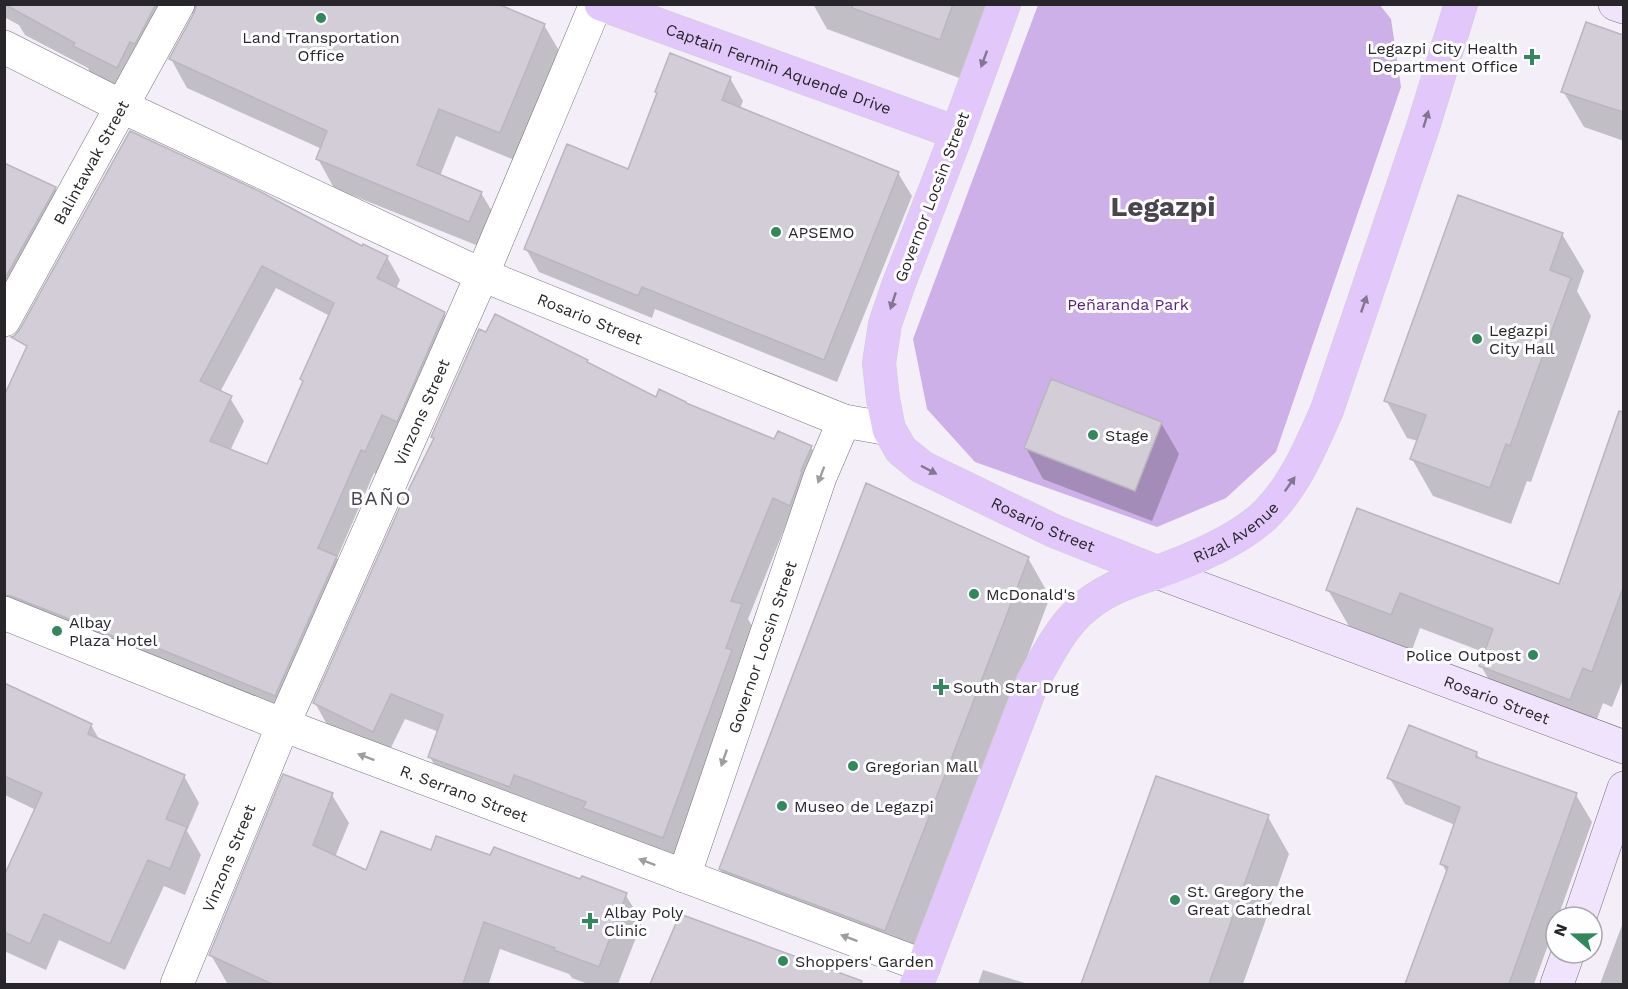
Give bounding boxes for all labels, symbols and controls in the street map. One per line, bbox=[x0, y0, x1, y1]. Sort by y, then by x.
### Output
marker: Land Transportation Office bbox=[314, 11, 328, 25]
street label: Captain Fermin Aquende Drive bbox=[663, 19, 894, 118]
place label: Land Transportation Office bbox=[242, 28, 400, 65]
place label: Legazpi City Health Department Office bbox=[1367, 39, 1518, 76]
marker: Legazpi City Health Department Office bbox=[1523, 48, 1541, 66]
one-way arrow bbox=[979, 51, 989, 69]
street label: Balintawak Street bbox=[49, 97, 133, 228]
street label: Governor Locsin Street bbox=[891, 109, 973, 285]
one-way arrow bbox=[1422, 110, 1431, 128]
district label: Legazpi bbox=[1111, 190, 1215, 223]
place label: APSEMO bbox=[788, 223, 854, 242]
marker: APSEMO bbox=[769, 225, 783, 239]
street label: Rosario Street bbox=[535, 289, 645, 348]
one-way arrow bbox=[888, 292, 897, 310]
one-way arrow bbox=[1359, 294, 1369, 312]
park label: Peñaranda Park bbox=[1067, 295, 1189, 314]
place label: Legazpi City Hall bbox=[1489, 321, 1555, 358]
marker: Legazpi City Hall bbox=[1470, 332, 1484, 346]
street label: Vinzons Street bbox=[390, 356, 453, 468]
place label: Stage bbox=[1105, 426, 1149, 445]
marker: Stage bbox=[1086, 428, 1100, 442]
one-way arrow bbox=[921, 465, 938, 475]
one-way arrow bbox=[816, 466, 826, 484]
one-way arrow bbox=[1284, 476, 1296, 492]
district label: BAÑO bbox=[350, 486, 412, 510]
street label: Rosario Street bbox=[988, 493, 1098, 556]
street label: Rizal Avenue bbox=[1190, 498, 1282, 566]
street label: Governor Locsin Street bbox=[724, 558, 800, 736]
place label: McDonald's bbox=[986, 585, 1076, 604]
marker: McDonald's bbox=[967, 587, 981, 601]
place label: Albay Plaza Hotel bbox=[69, 613, 157, 650]
marker: Albay Plaza Hotel bbox=[50, 624, 64, 638]
place label: Police Outpost bbox=[1406, 646, 1521, 665]
marker: Police Outpost bbox=[1526, 648, 1540, 662]
street label: Rosario Street bbox=[1441, 671, 1553, 728]
place label: South Star Drug bbox=[953, 678, 1079, 697]
marker: South Star Drug bbox=[934, 680, 948, 694]
one-way arrow bbox=[719, 750, 729, 768]
one-way arrow bbox=[357, 751, 375, 761]
place label: Gregorian Mall bbox=[865, 757, 978, 776]
marker: Gregorian Mall bbox=[846, 759, 860, 773]
street label: R. Serrano Street bbox=[397, 760, 531, 826]
place label: Museo de Legazpi bbox=[794, 797, 934, 816]
marker: Museo de Legazpi bbox=[775, 799, 789, 813]
street label: Vinzons Street bbox=[198, 801, 259, 915]
one-way arrow bbox=[638, 857, 656, 866]
place label: St. Gregory the Great Cathedral bbox=[1187, 882, 1311, 919]
marker: St. Gregory the Great Cathedral bbox=[1168, 893, 1182, 907]
place label: Albay Poly Clinic bbox=[604, 903, 684, 940]
north arrow bbox=[1544, 905, 1604, 965]
marker: Albay Poly Clinic bbox=[581, 912, 599, 930]
text: N bbox=[1549, 921, 1571, 939]
one-way arrow bbox=[840, 933, 858, 943]
place label: Shoppers' Garden bbox=[795, 952, 934, 971]
marker: Shoppers' Garden bbox=[776, 954, 790, 968]

